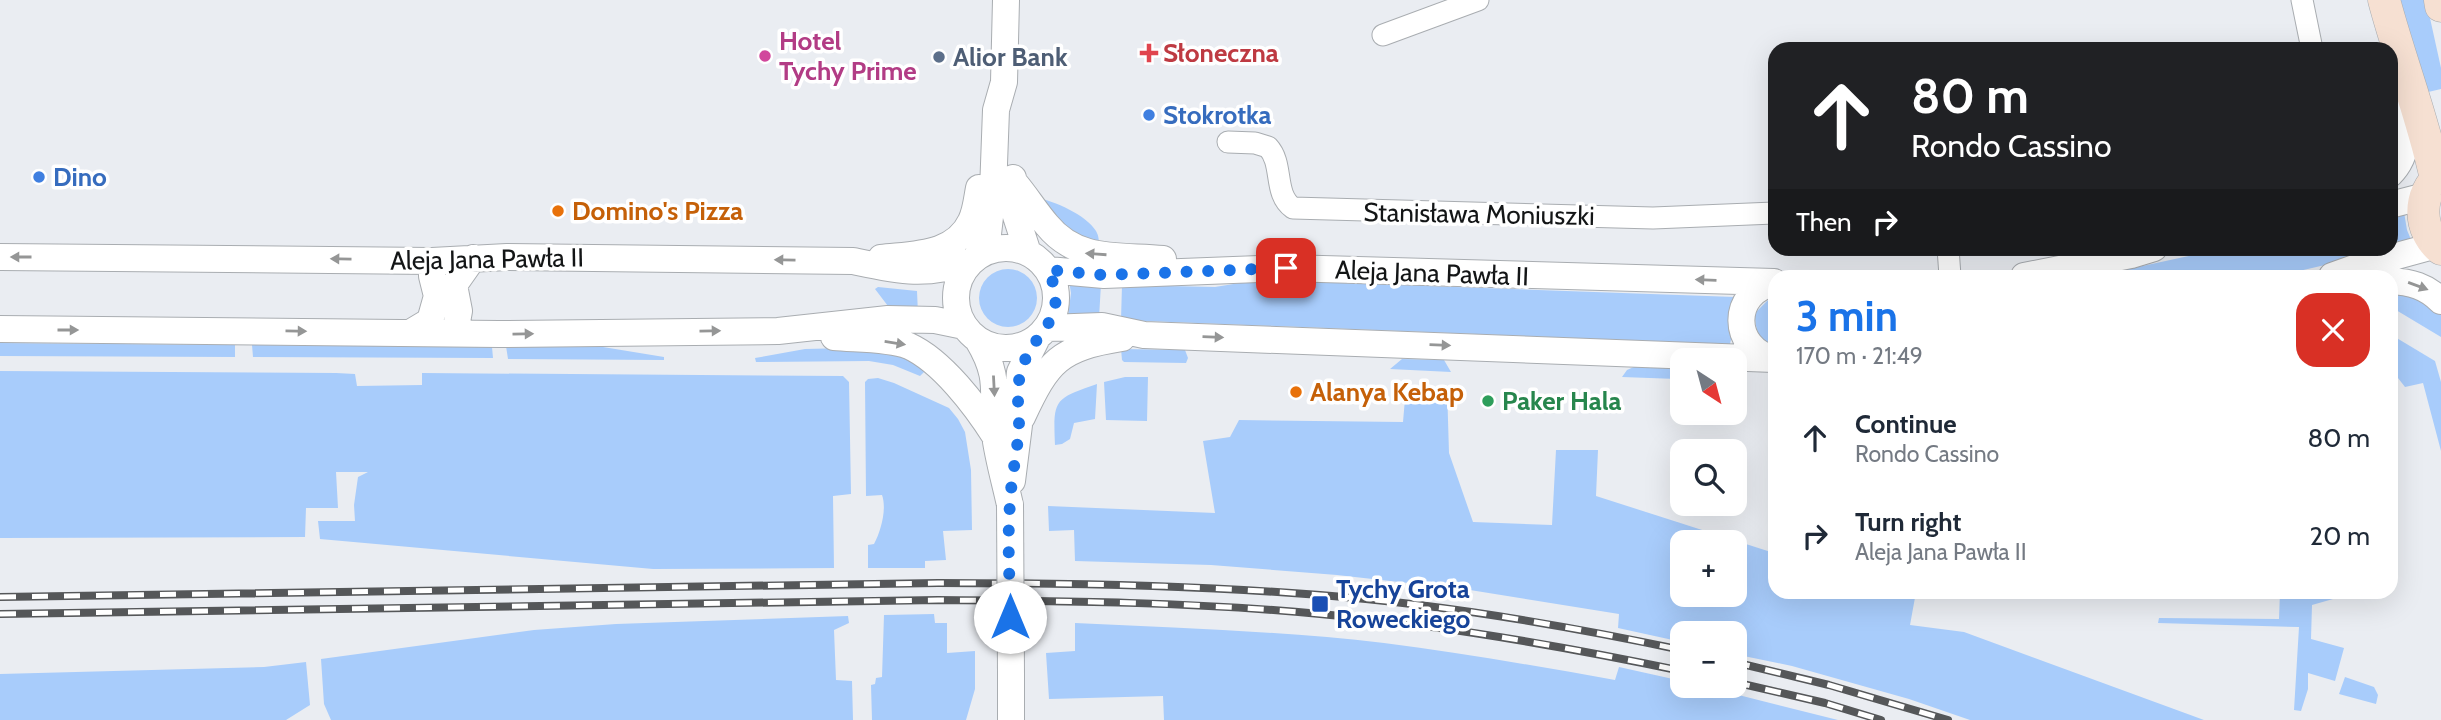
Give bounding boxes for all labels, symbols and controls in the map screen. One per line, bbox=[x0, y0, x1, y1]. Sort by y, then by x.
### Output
place label: Hotel Tychy Prime bbox=[779, 25, 917, 87]
place label: Słoneczna bbox=[1163, 37, 1279, 69]
place label: Alior Bank bbox=[953, 41, 1068, 73]
marker: Słoneczna bbox=[1141, 45, 1157, 61]
marker: Hotel Tychy Prime bbox=[757, 48, 773, 64]
marker: Alior Bank bbox=[931, 49, 947, 65]
text: 80 m bbox=[1911, 66, 2029, 125]
icon: ahead bbox=[1796, 70, 1887, 161]
place label: Stokrotka bbox=[1163, 99, 1272, 131]
marker: Stokrotka bbox=[1141, 107, 1157, 123]
text: Rondo Cassino bbox=[1911, 126, 2112, 165]
place label: Dino bbox=[53, 161, 107, 193]
marker: Dino bbox=[31, 169, 47, 185]
place label: Domino's Pizza bbox=[572, 195, 743, 227]
street label: Stanisława Moniuszki bbox=[1363, 196, 1595, 232]
marker: Domino's Pizza bbox=[550, 203, 566, 219]
icon: right bbox=[1866, 203, 1904, 241]
text: Then bbox=[1796, 206, 1852, 238]
pin bbox=[1256, 238, 1316, 298]
street label: Aleja Jana Pawła II bbox=[390, 241, 584, 277]
one-way arrow bbox=[1085, 248, 1107, 259]
icon: arrive bbox=[1267, 249, 1305, 287]
one-way arrow bbox=[10, 251, 32, 263]
one-way arrow bbox=[330, 254, 352, 265]
one-way arrow bbox=[774, 254, 796, 266]
street label: Aleja Jana Pawła II bbox=[1335, 254, 1529, 292]
one-way arrow bbox=[1695, 275, 1717, 286]
one-way arrow bbox=[2407, 281, 2428, 292]
text: 3 min bbox=[1796, 290, 1898, 342]
button: close bbox=[2296, 293, 2370, 367]
one-way arrow bbox=[57, 324, 79, 336]
one-way arrow bbox=[699, 325, 721, 337]
one-way arrow bbox=[285, 326, 307, 337]
one-way arrow bbox=[512, 328, 534, 339]
one-way arrow bbox=[1202, 332, 1224, 343]
one-way arrow bbox=[884, 338, 906, 349]
one-way arrow bbox=[1429, 339, 1451, 351]
text: 170 m · 21:49 bbox=[1796, 342, 1923, 370]
north arrow bbox=[1670, 348, 1746, 425]
map controls bbox=[1670, 348, 1747, 698]
one-way arrow bbox=[989, 375, 1000, 397]
place label: Alanya Kebap bbox=[1310, 376, 1464, 408]
marker: Alanya Kebap bbox=[1288, 384, 1304, 400]
place label: Paker Hala bbox=[1502, 385, 1621, 417]
marker: Paker Hala bbox=[1480, 393, 1496, 409]
text: Continue bbox=[1855, 408, 1957, 440]
icon: ahead bbox=[1796, 419, 1834, 457]
text: 80 m bbox=[2307, 422, 2370, 454]
button: search bbox=[1670, 439, 1747, 516]
text: Rondo Cassino bbox=[1855, 440, 1999, 468]
text: Turn right bbox=[1855, 506, 1961, 538]
icon: right bbox=[1796, 517, 1834, 555]
text: 20 m bbox=[2310, 520, 2370, 552]
button: + bbox=[1670, 530, 1747, 607]
text: Aleja Jana Pawła II bbox=[1855, 538, 2027, 566]
place label: Tychy Grota Roweckiego bbox=[1336, 573, 1471, 635]
position arrow bbox=[973, 580, 1047, 654]
marker: Tychy Grota Roweckiego bbox=[1310, 594, 1330, 614]
button: − bbox=[1670, 621, 1747, 698]

